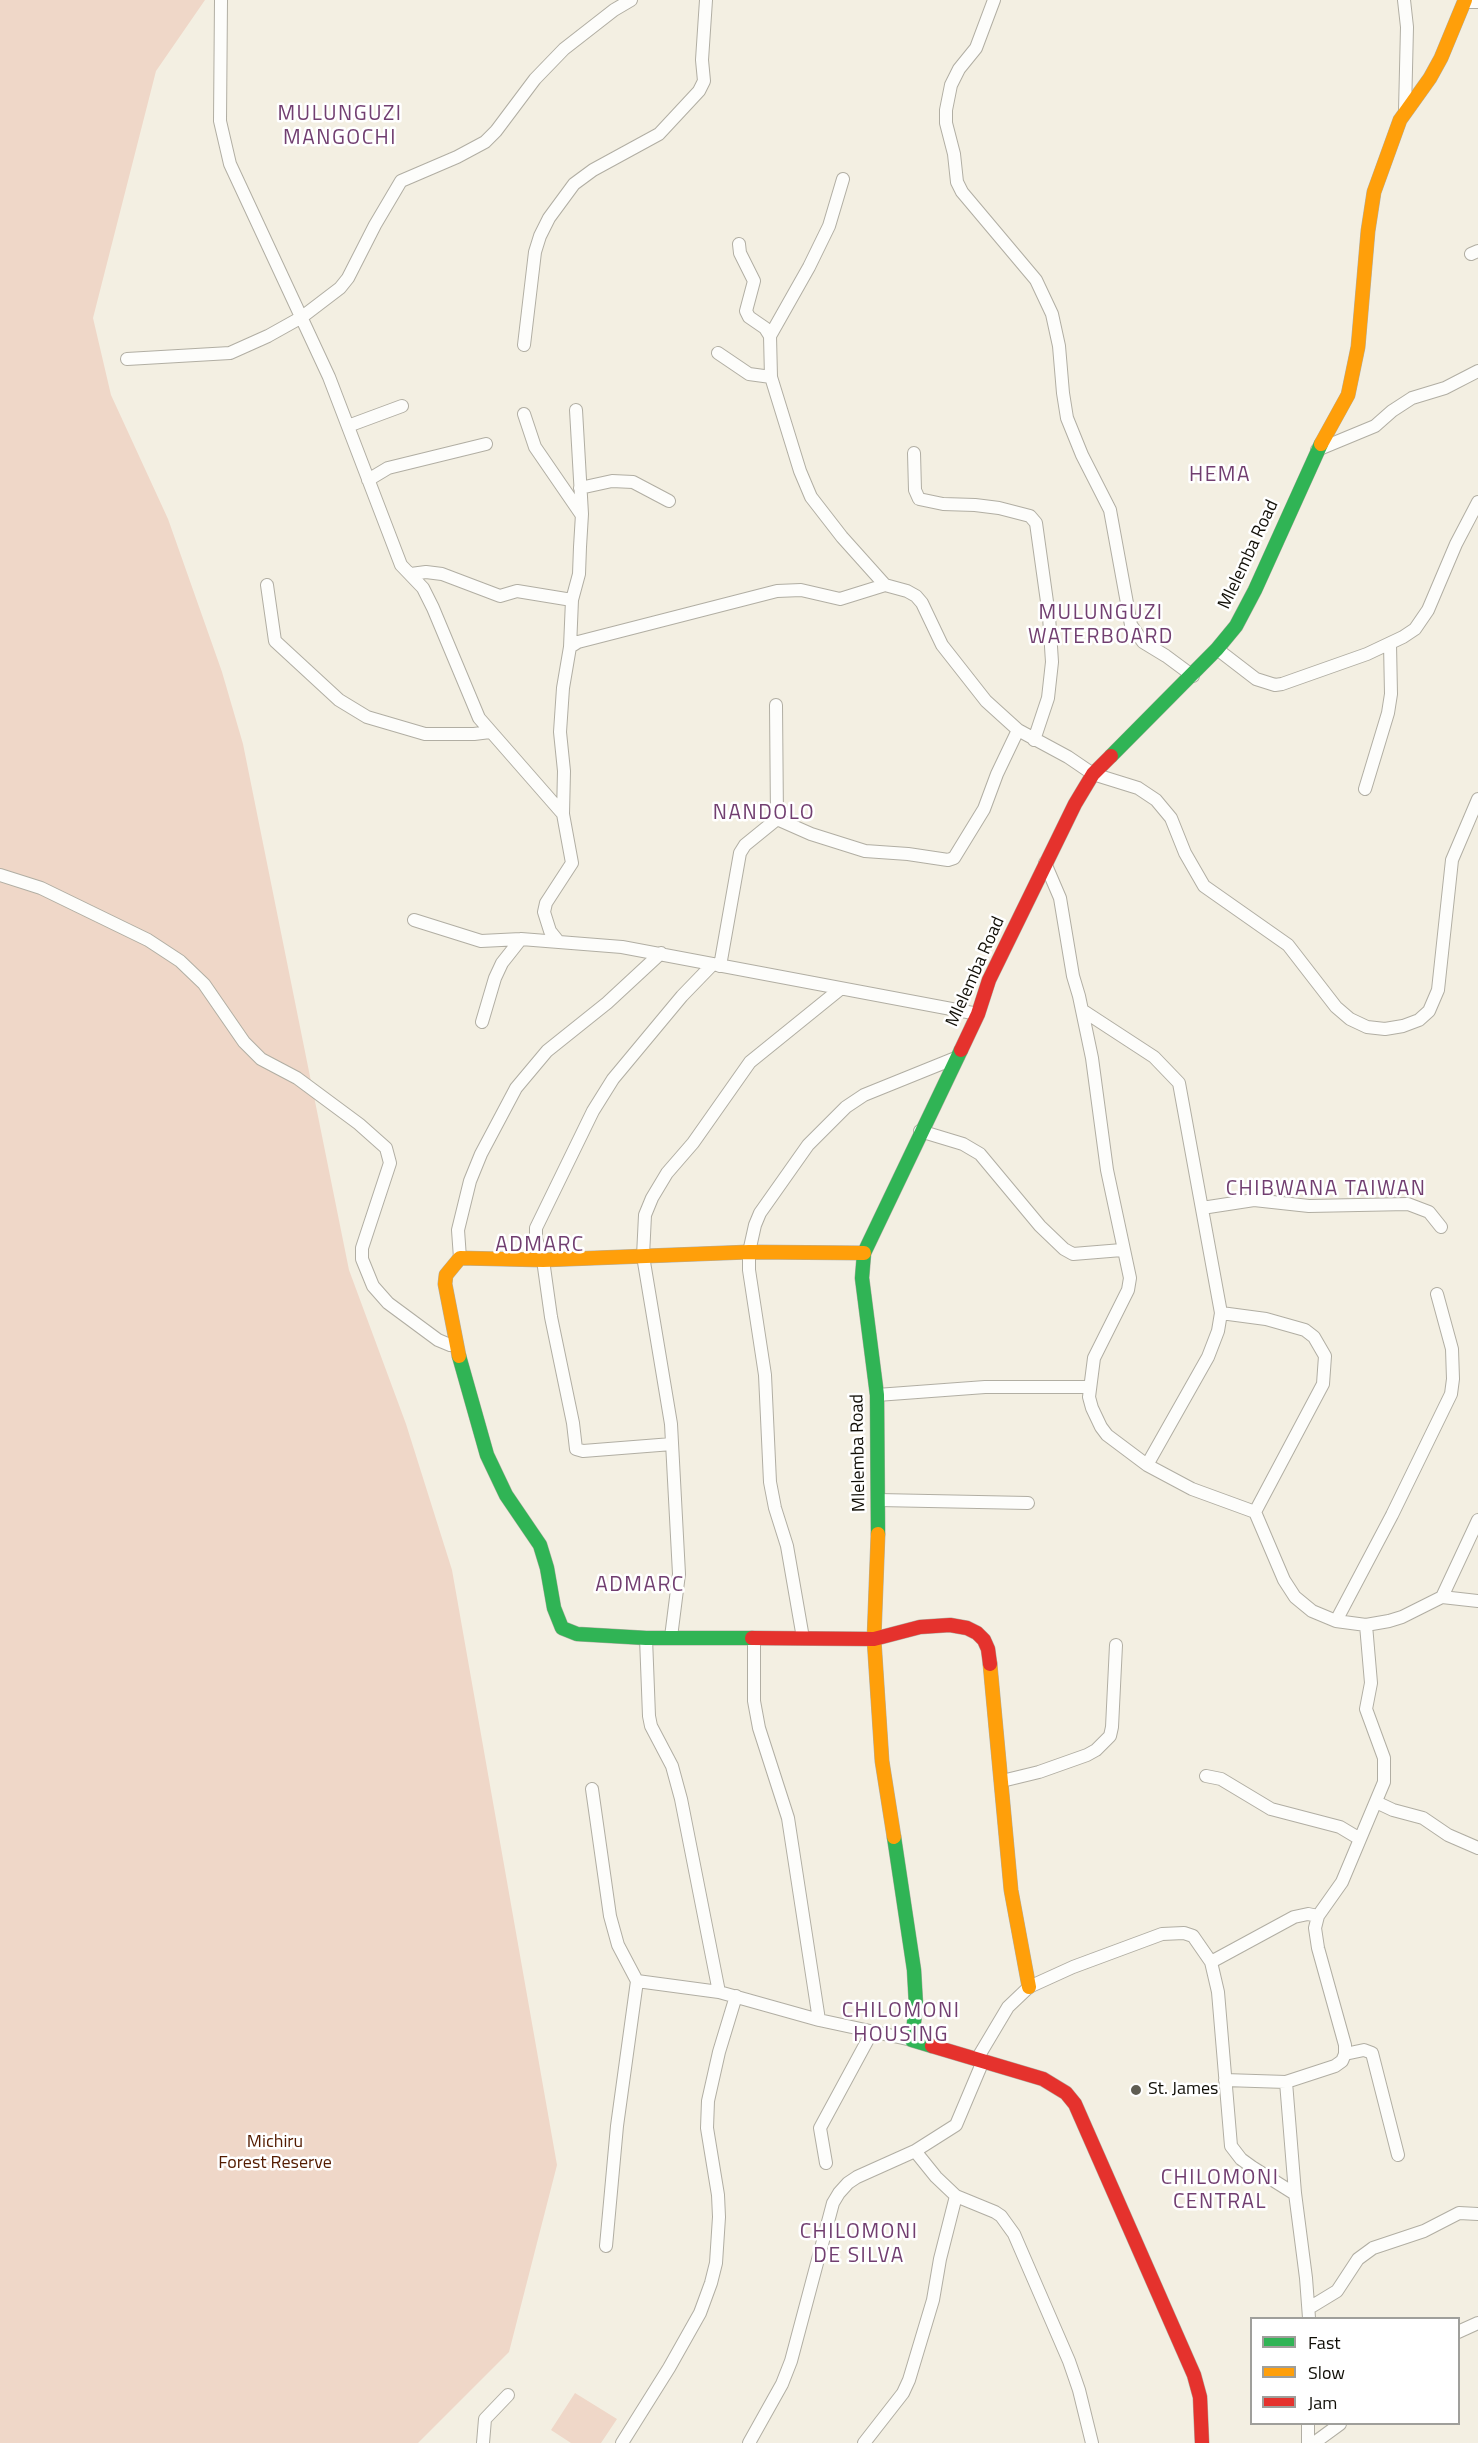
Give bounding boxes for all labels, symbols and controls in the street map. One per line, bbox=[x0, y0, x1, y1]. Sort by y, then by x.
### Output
district label: MULUNGUZI MANGOCHI bbox=[277, 102, 403, 152]
district label: HEMA bbox=[1189, 463, 1251, 489]
street label: Mlelemba Road bbox=[1214, 497, 1284, 613]
district label: MULUNGUZI WATERBOARD bbox=[1028, 601, 1174, 651]
district label: NANDOLO bbox=[713, 801, 815, 827]
street label: Mlelemba Road bbox=[942, 914, 1010, 1030]
district label: CHIBWANA TAIWAN bbox=[1226, 1177, 1426, 1203]
district label: ADMARC bbox=[495, 1233, 585, 1259]
street label: Mlelemba Road bbox=[847, 1394, 871, 1512]
district label: ADMARC bbox=[595, 1573, 685, 1599]
district label: CHILOMONI HOUSING bbox=[842, 1999, 960, 2049]
place label: St. James bbox=[1148, 2079, 1218, 2101]
marker: St. James bbox=[1129, 2083, 1143, 2097]
park label: Michiru Forest Reserve bbox=[218, 2132, 332, 2174]
district label: CHILOMONI CENTRAL bbox=[1161, 2166, 1279, 2216]
district label: CHILOMONI DE SILVA bbox=[800, 2220, 918, 2270]
legend bbox=[1250, 2317, 1460, 2425]
text: Fast bbox=[1308, 2329, 1341, 2356]
text: Slow bbox=[1308, 2359, 1345, 2386]
text: Jam bbox=[1308, 2389, 1337, 2416]

